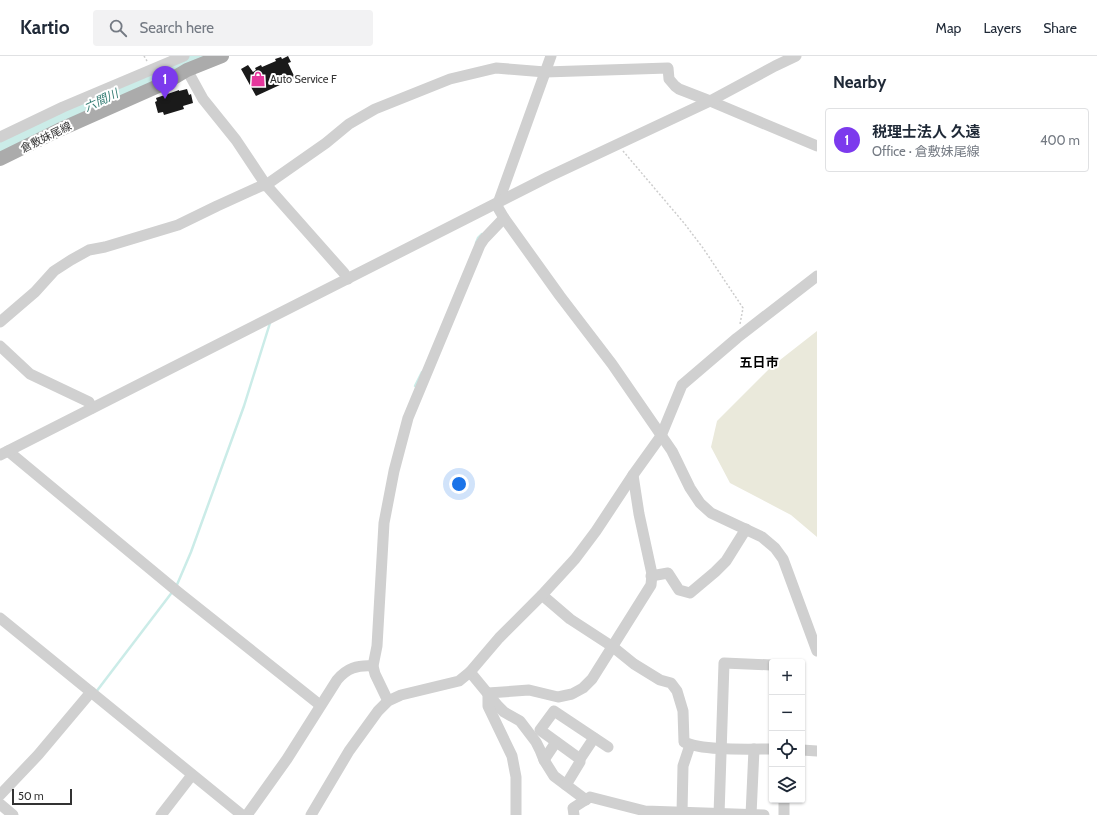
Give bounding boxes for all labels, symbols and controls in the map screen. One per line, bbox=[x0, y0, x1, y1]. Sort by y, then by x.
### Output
search box bbox=[93, 10, 373, 46]
text: Kartio bbox=[20, 16, 69, 39]
icon: search bbox=[107, 17, 129, 39]
text: Search here bbox=[139, 19, 214, 37]
text: Map bbox=[936, 19, 961, 37]
text: Layers bbox=[983, 19, 1021, 37]
text: Share bbox=[1043, 19, 1077, 37]
pin: 1 bbox=[152, 66, 178, 99]
shop icon: Auto Service F bbox=[249, 70, 267, 88]
place label: Auto Service F bbox=[270, 72, 337, 86]
text: Nearby bbox=[833, 72, 886, 92]
water label: 六間川 bbox=[82, 85, 122, 114]
street label: 倉敷妹尾線 bbox=[18, 119, 74, 155]
text: 税理士法人 久遠 bbox=[872, 123, 980, 141]
text: 1 bbox=[845, 132, 849, 148]
text: 400 m bbox=[1040, 132, 1080, 148]
text: Office · 倉敷妹尾線 bbox=[872, 143, 980, 159]
district label: 五日市 bbox=[739, 354, 779, 370]
your location bbox=[449, 474, 469, 494]
map controls bbox=[769, 659, 805, 803]
button: + bbox=[769, 659, 805, 695]
button: − bbox=[769, 695, 805, 731]
button: locate bbox=[769, 731, 805, 767]
button: layers bbox=[769, 767, 805, 803]
scale bar bbox=[12, 787, 72, 806]
text: 50 m bbox=[18, 789, 44, 803]

